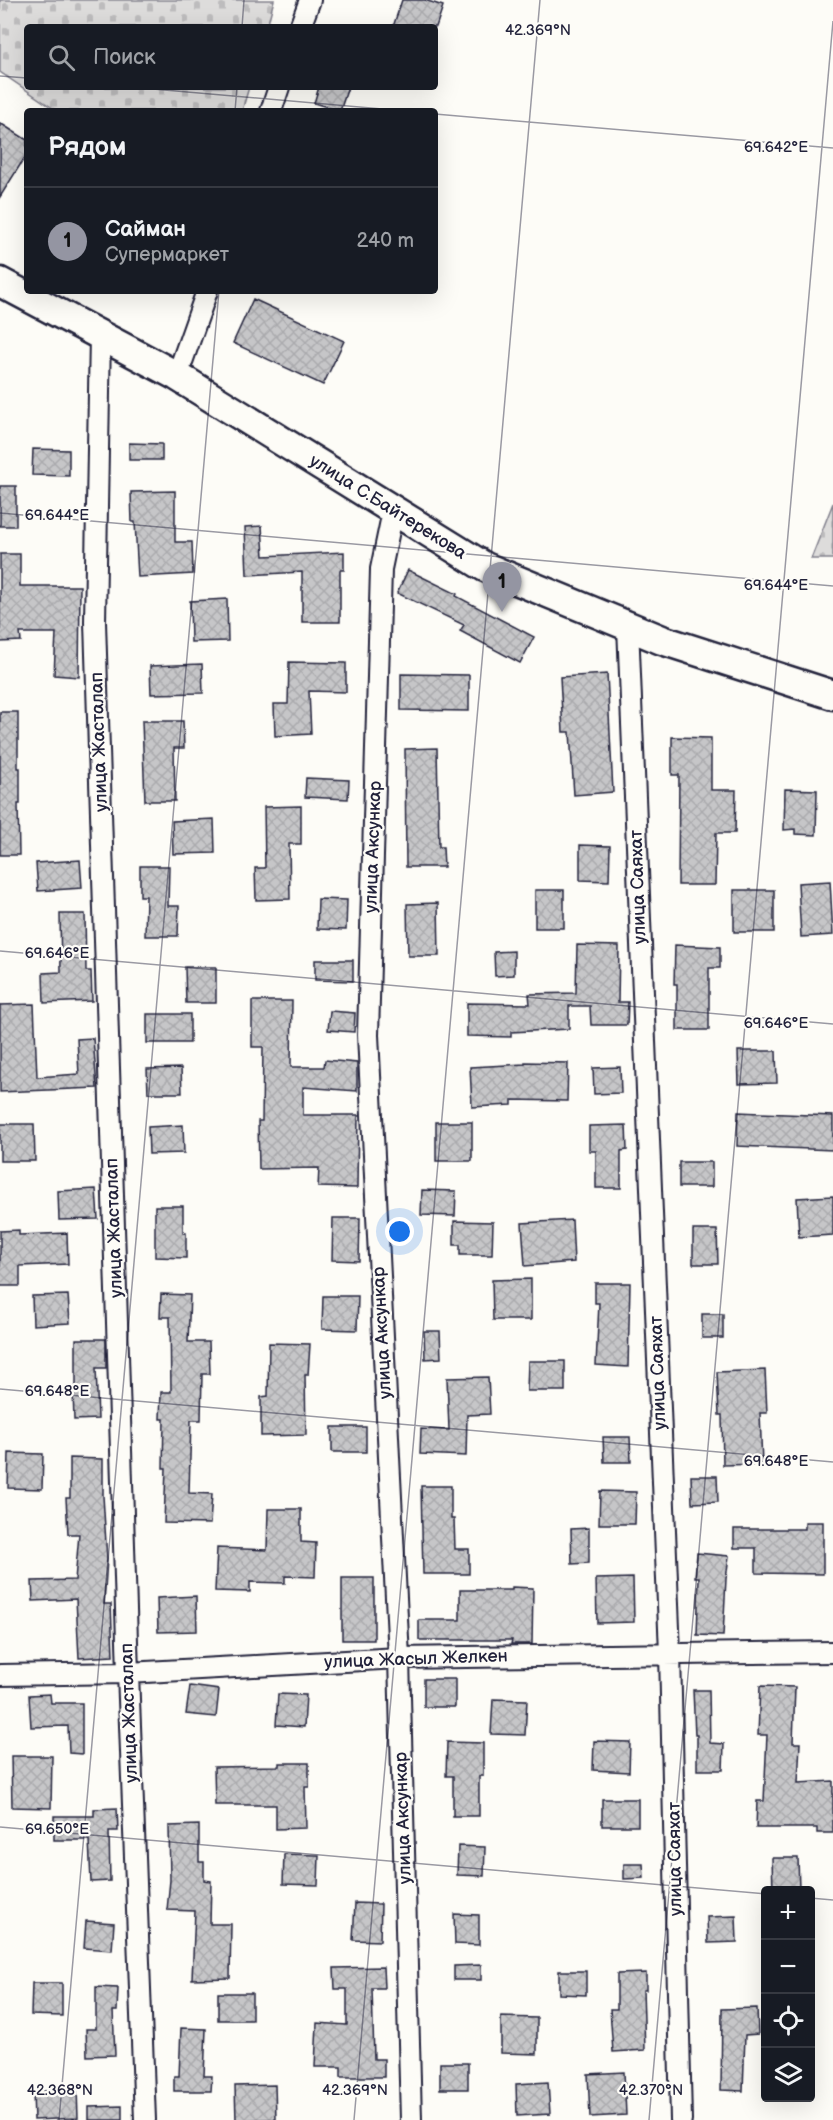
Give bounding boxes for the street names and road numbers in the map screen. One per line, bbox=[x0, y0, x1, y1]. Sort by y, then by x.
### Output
street label: улица С.Байтерекова bbox=[306, 450, 471, 564]
street label: улица Жасталап bbox=[86, 672, 112, 812]
street label: улица Аксункар bbox=[360, 781, 386, 913]
street label: улица Саяхат bbox=[625, 829, 650, 945]
street label: улица Жасталап bbox=[101, 1158, 127, 1298]
street label: улица Аксункар bbox=[368, 1266, 396, 1400]
street label: улица Саяхат bbox=[645, 1315, 670, 1431]
street label: улица Жасталап bbox=[116, 1643, 142, 1783]
street label: улица Жасыл Желкен bbox=[324, 1645, 508, 1673]
street label: улица Аксункар bbox=[390, 1752, 416, 1884]
street label: улица Саяхат bbox=[663, 1801, 686, 1916]

